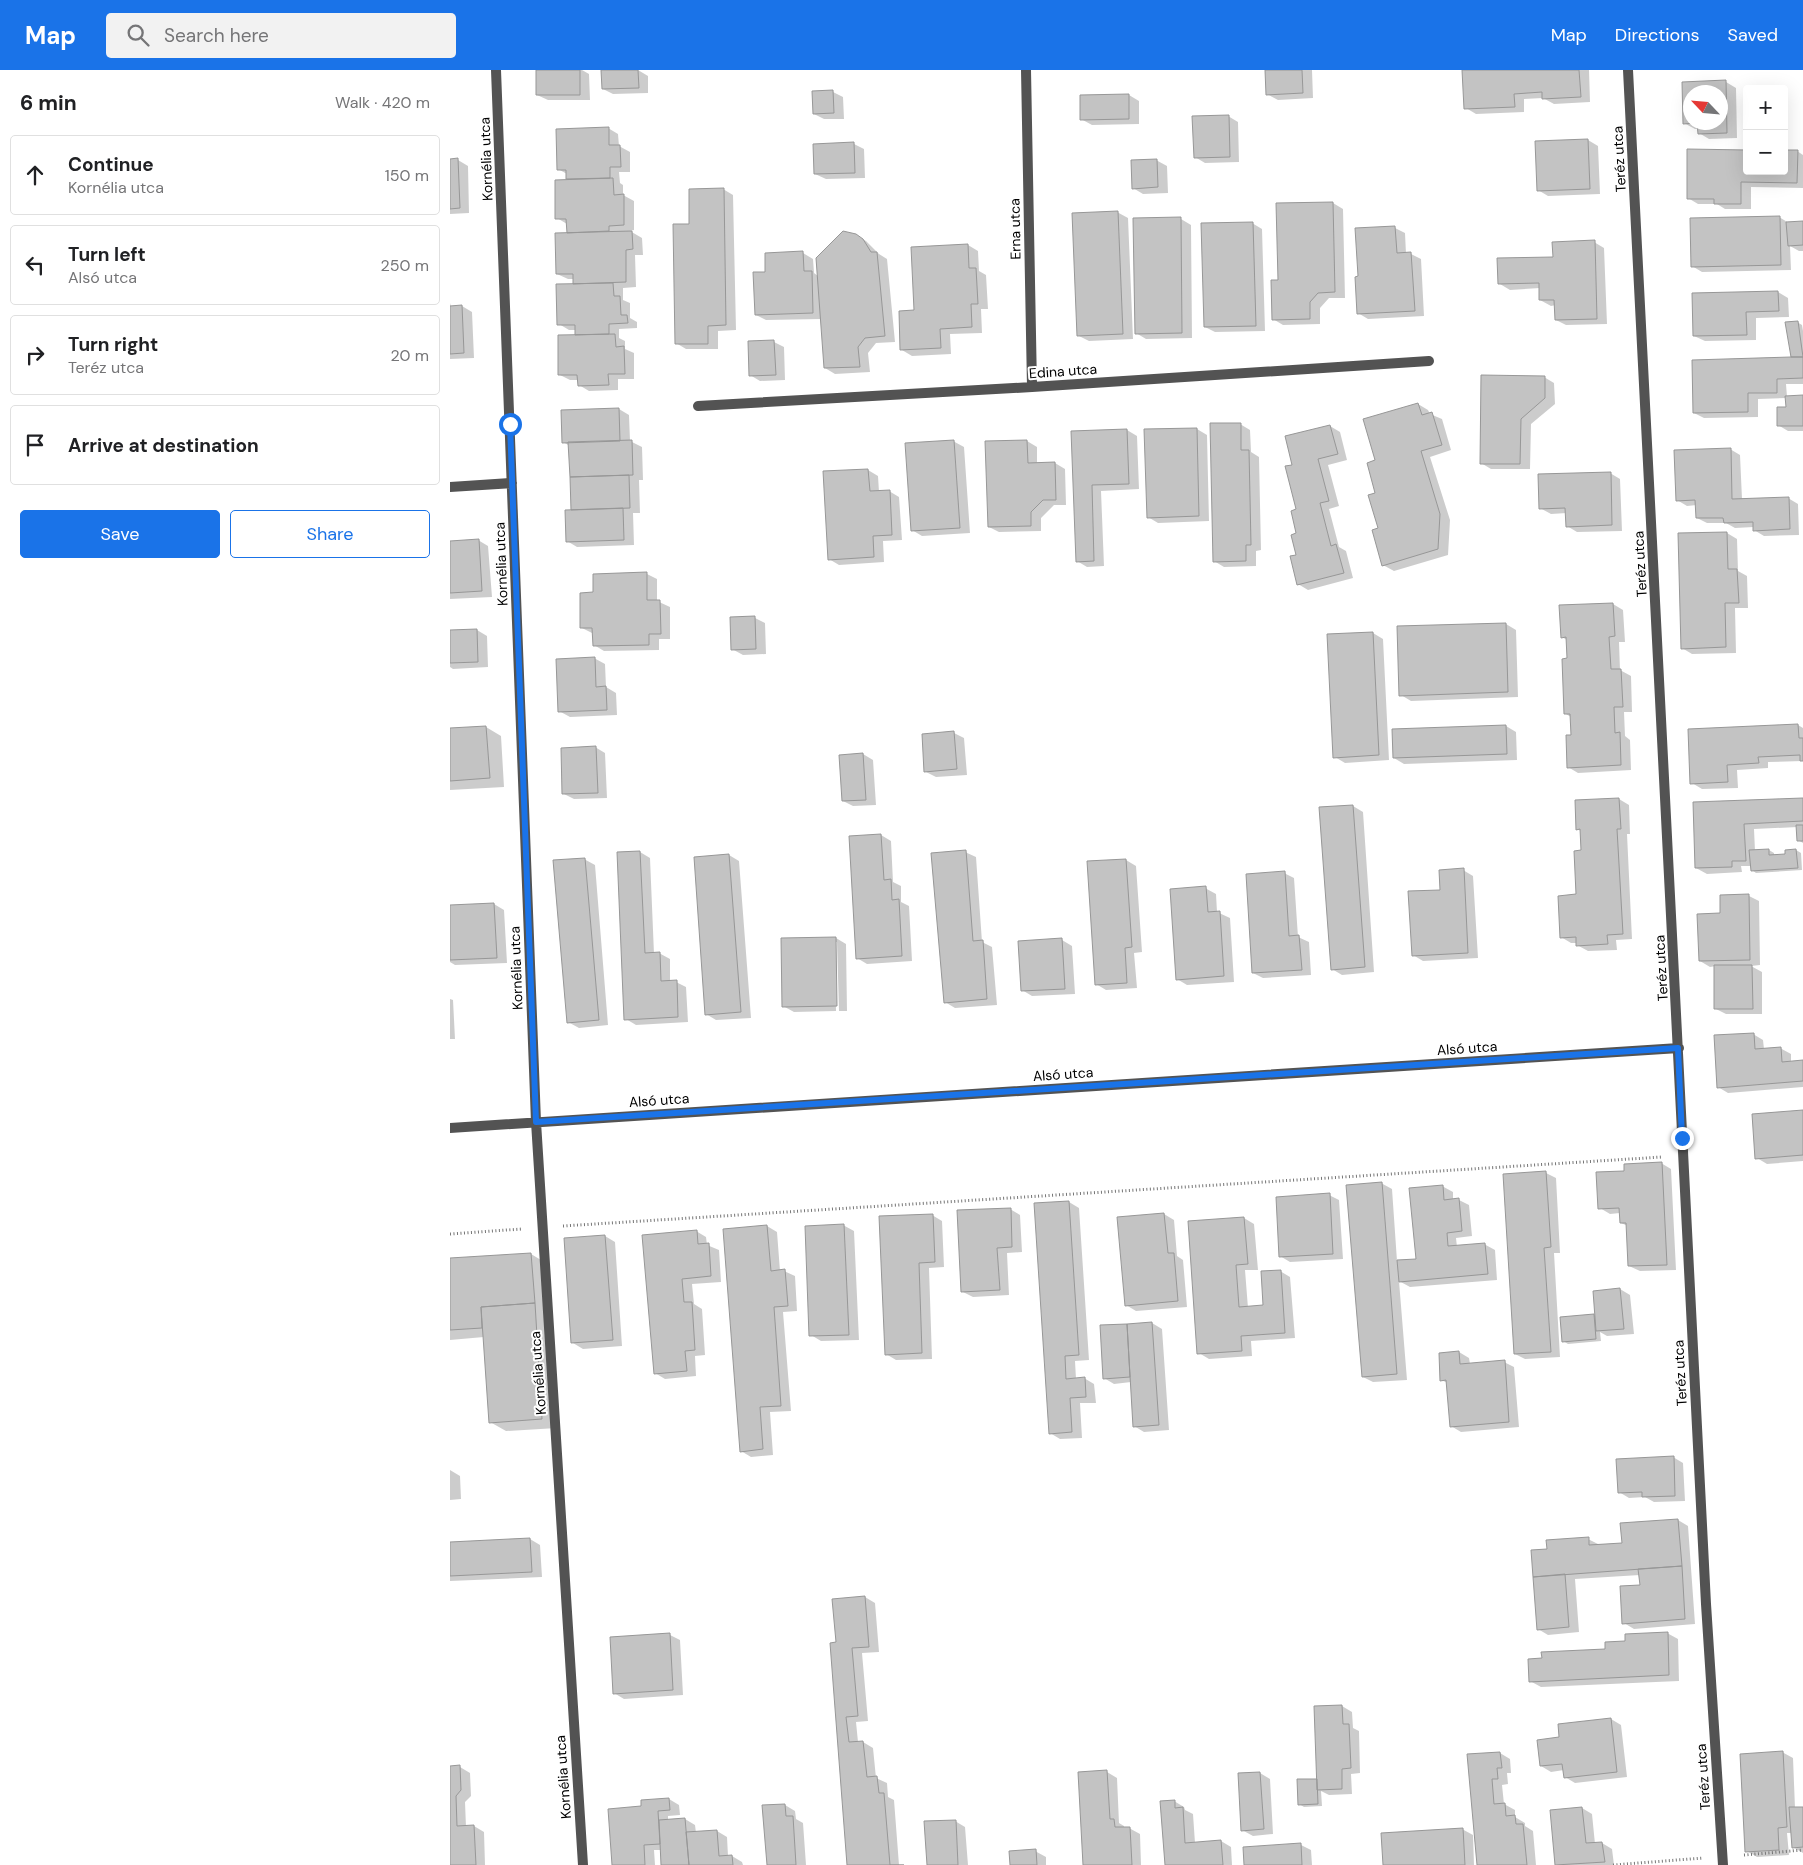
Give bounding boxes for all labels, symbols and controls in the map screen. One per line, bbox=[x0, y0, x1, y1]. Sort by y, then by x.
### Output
search box bbox=[106, 13, 456, 58]
text: Map bbox=[25, 20, 76, 51]
icon: search bbox=[124, 21, 152, 49]
text: Search here bbox=[164, 23, 269, 48]
text: Map bbox=[1551, 23, 1587, 47]
text: Directions bbox=[1615, 23, 1700, 47]
text: Saved bbox=[1728, 23, 1778, 47]
north arrow bbox=[1683, 85, 1728, 130]
map controls bbox=[1743, 85, 1788, 175]
button: + bbox=[1743, 85, 1788, 130]
text: 6 min bbox=[20, 89, 77, 117]
text: Walk · 420 m bbox=[335, 92, 430, 113]
street label: Kornélia utca bbox=[476, 117, 496, 201]
street label: Teréz utca bbox=[1608, 125, 1630, 193]
button: − bbox=[1743, 130, 1788, 175]
text: Continue bbox=[68, 152, 154, 177]
icon: ahead bbox=[21, 161, 49, 189]
text: 150 m bbox=[385, 165, 429, 186]
text: Kornélia utca bbox=[68, 177, 164, 198]
street label: Erna utca bbox=[1005, 198, 1025, 260]
text: Turn left bbox=[68, 242, 146, 267]
icon: left bbox=[21, 251, 49, 279]
text: 250 m bbox=[381, 255, 429, 276]
text: Alsó utca bbox=[68, 267, 137, 288]
text: Turn right bbox=[68, 332, 158, 357]
icon: right bbox=[21, 341, 49, 369]
text: 20 m bbox=[390, 345, 429, 366]
text: Teréz utca bbox=[68, 357, 144, 378]
street label: Edina utca bbox=[1028, 360, 1098, 382]
route start bbox=[499, 413, 522, 436]
icon: arrive bbox=[21, 431, 49, 459]
text: Arrive at destination bbox=[68, 433, 259, 458]
button: Save bbox=[20, 510, 220, 558]
button: Share bbox=[230, 510, 430, 558]
street label: Kornélia utca bbox=[491, 522, 511, 606]
street label: Teréz utca bbox=[1629, 530, 1651, 598]
street label: Kornélia utca bbox=[506, 926, 526, 1010]
street label: Teréz utca bbox=[1650, 934, 1672, 1002]
street label: Alsó utca bbox=[1436, 1037, 1498, 1059]
street label: Alsó utca bbox=[1032, 1063, 1094, 1085]
street label: Alsó utca bbox=[628, 1089, 690, 1111]
route end bbox=[1671, 1127, 1694, 1150]
street label: Kornélia utca bbox=[526, 1330, 550, 1416]
street label: Teréz utca bbox=[1669, 1339, 1691, 1407]
street label: Kornélia utca bbox=[551, 1734, 575, 1820]
street label: Teréz utca bbox=[1692, 1743, 1714, 1811]

